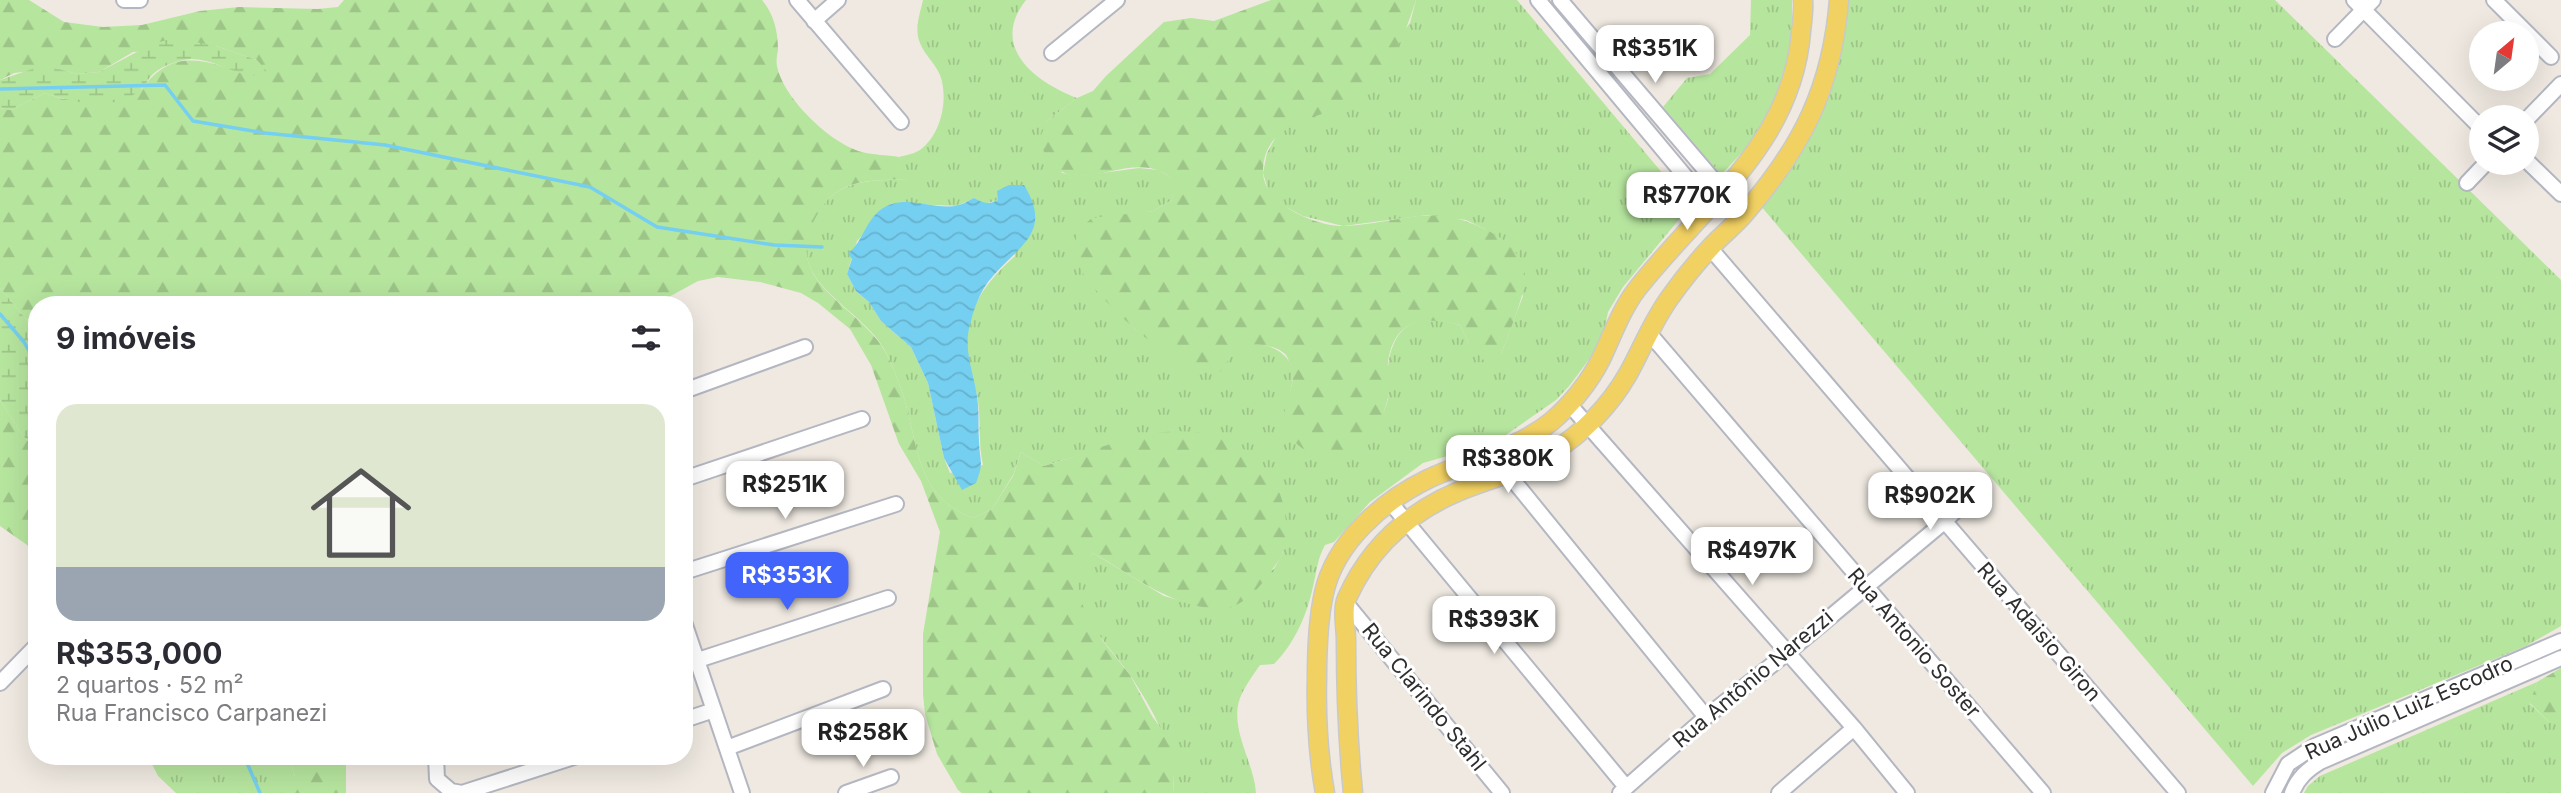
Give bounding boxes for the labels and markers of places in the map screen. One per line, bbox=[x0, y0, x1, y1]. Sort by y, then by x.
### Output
pin: R$351K bbox=[1598, 25, 1712, 85]
pin: R$770K bbox=[1630, 173, 1744, 232]
pin: R$380K bbox=[1451, 435, 1565, 495]
pin: R$251K bbox=[728, 462, 842, 521]
pin: R$902K bbox=[1873, 472, 1987, 532]
pin: R$497K bbox=[1695, 528, 1809, 587]
pin: R$353K bbox=[730, 552, 844, 612]
pin: R$393K bbox=[1437, 596, 1551, 656]
pin: R$258K bbox=[806, 710, 920, 769]

